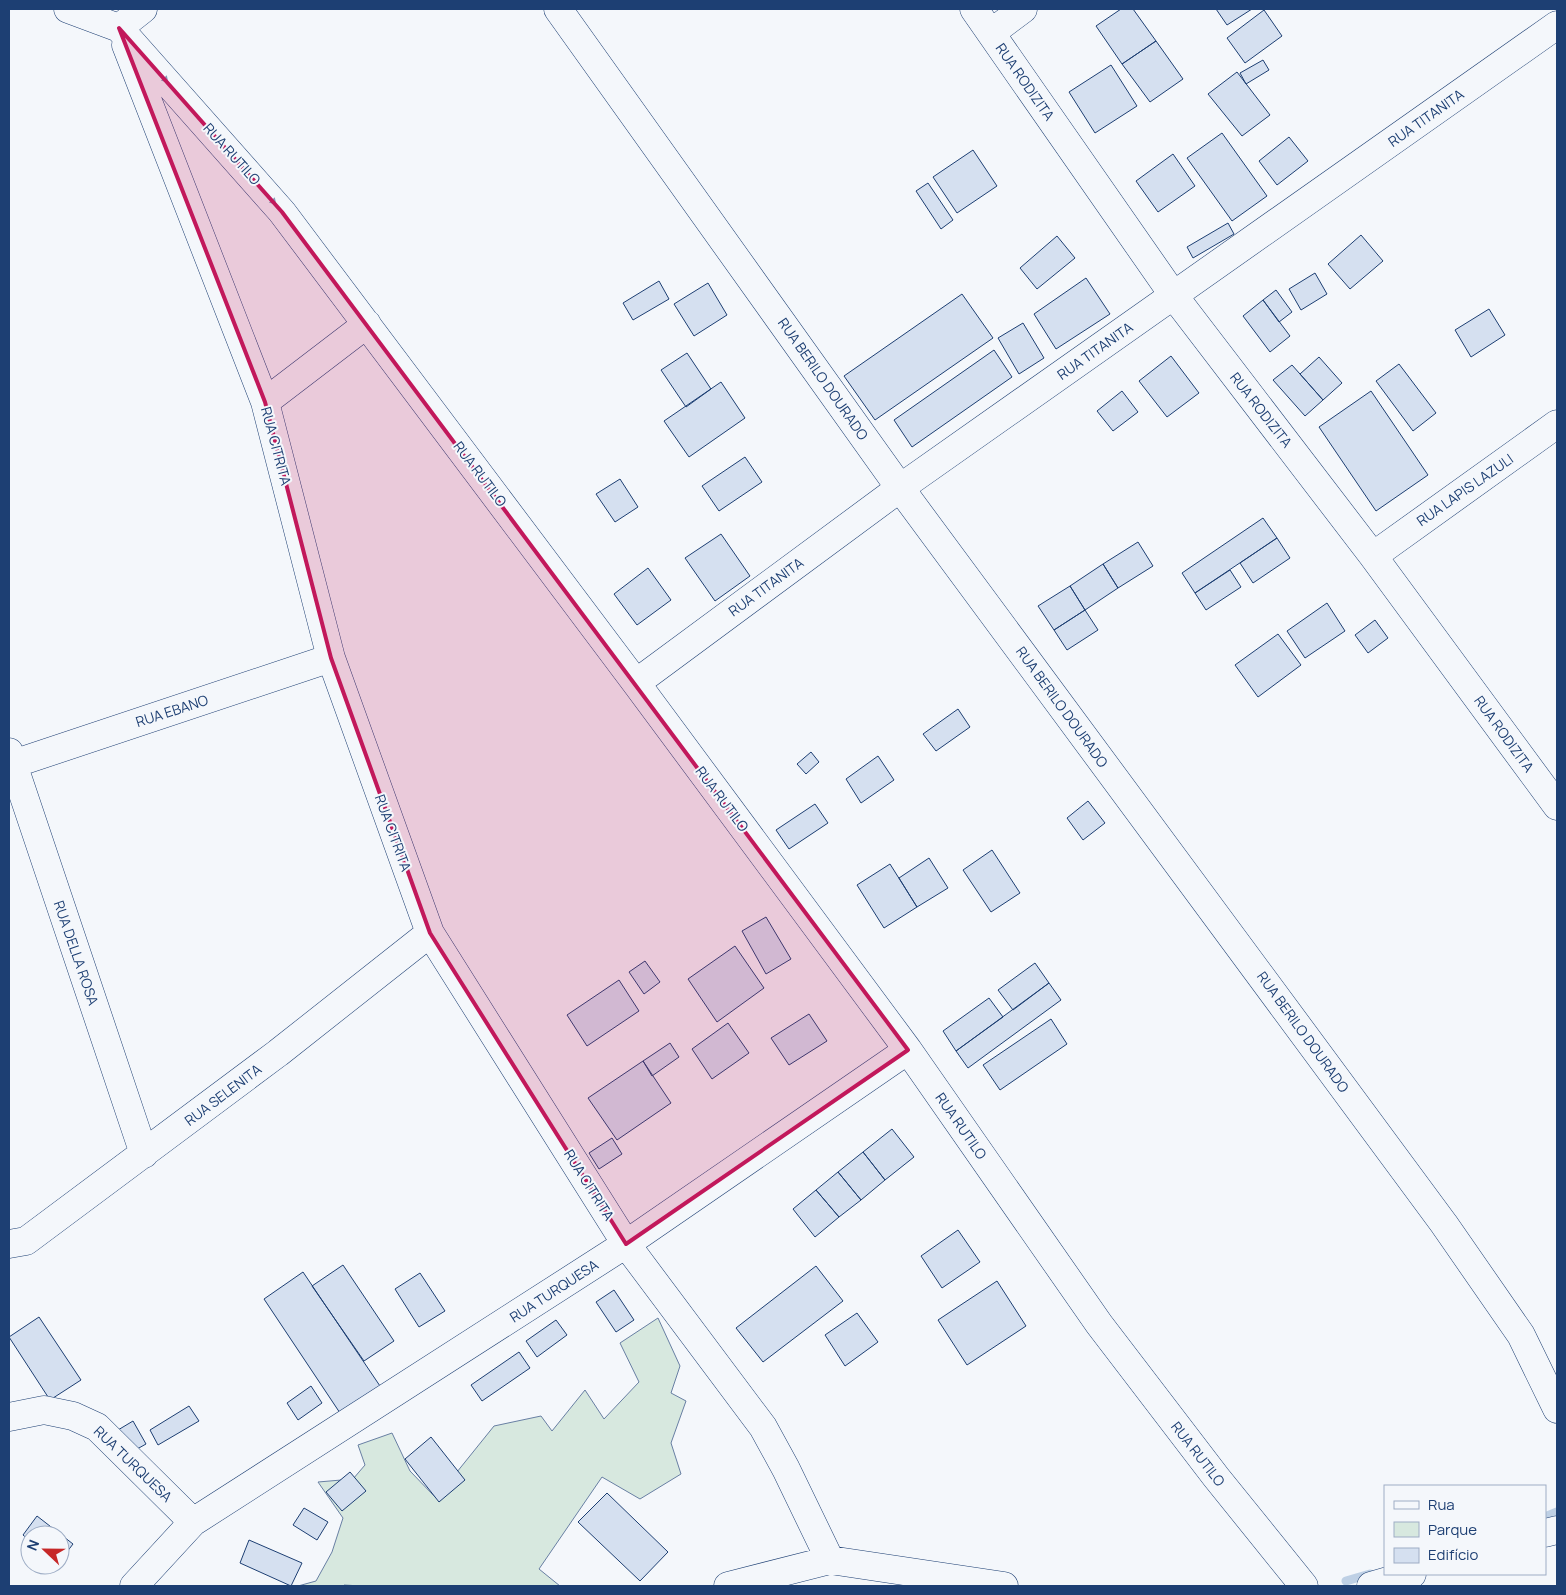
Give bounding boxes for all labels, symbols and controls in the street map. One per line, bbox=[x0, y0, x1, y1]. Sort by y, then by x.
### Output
street label: RUA RODIZITA bbox=[992, 39, 1059, 124]
one-way arrow bbox=[157, 71, 169, 83]
street label: RUA TITANITA bbox=[1384, 84, 1467, 151]
street label: RUA RUTILO bbox=[199, 119, 265, 189]
one-way arrow bbox=[265, 192, 277, 204]
street label: RUA BERILO DOURADO bbox=[774, 314, 873, 444]
street label: RUA TITANITA bbox=[1053, 317, 1136, 384]
street label: RUA RODIZITA bbox=[1226, 368, 1297, 451]
street label: RUA CITRITA bbox=[257, 404, 296, 487]
street label: RUA RUTILO bbox=[450, 437, 511, 510]
street label: RUA LAPIS LAZULI bbox=[1413, 449, 1517, 530]
street label: RUA TITANITA bbox=[724, 553, 807, 620]
street label: RUA BERILO DOURADO bbox=[1012, 642, 1113, 771]
street label: RUA EBANO bbox=[133, 690, 210, 731]
street label: RUA RODIZITA bbox=[1470, 692, 1539, 776]
street label: RUA RUTILO bbox=[692, 762, 753, 835]
street label: RUA CITRITA bbox=[371, 792, 416, 874]
street label: RUA DELLA ROSA bbox=[50, 898, 103, 1008]
street label: RUA BERILO DOURADO bbox=[1253, 967, 1354, 1096]
street label: RUA SELENITA bbox=[180, 1059, 265, 1130]
street label: RUA RUTILO bbox=[931, 1089, 991, 1163]
street label: RUA CITRITA bbox=[560, 1146, 619, 1224]
street label: RUA TURQUESA bbox=[506, 1255, 602, 1326]
street label: RUA RUTILO bbox=[1167, 1417, 1230, 1490]
street label: RUA TURQUESA bbox=[90, 1421, 177, 1506]
legend bbox=[1384, 1485, 1546, 1575]
text: Rua bbox=[1428, 1494, 1455, 1515]
text: Parque bbox=[1428, 1519, 1477, 1540]
north arrow bbox=[20, 1525, 70, 1575]
text: N bbox=[22, 1537, 43, 1553]
text: Edifício bbox=[1428, 1544, 1479, 1565]

